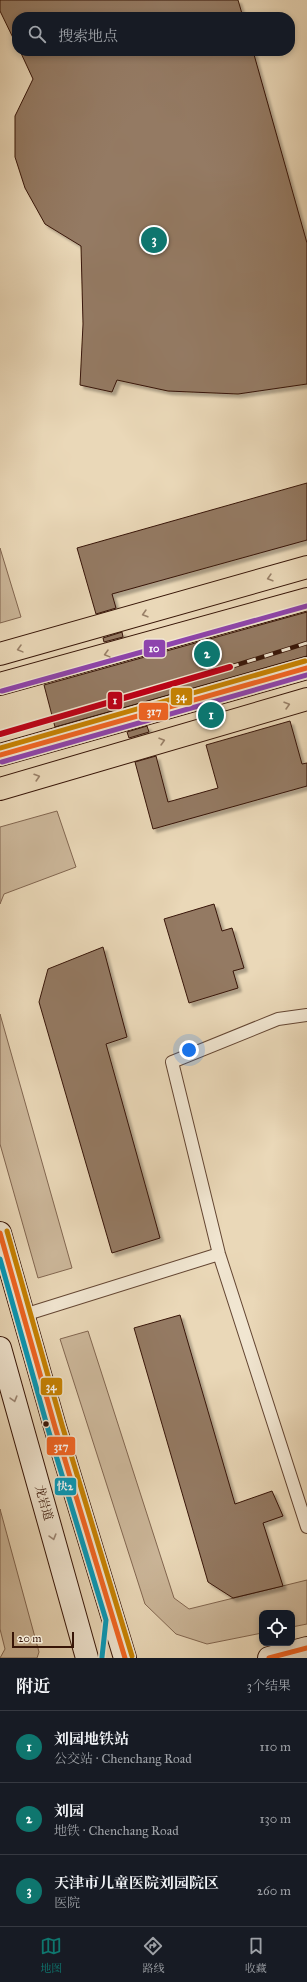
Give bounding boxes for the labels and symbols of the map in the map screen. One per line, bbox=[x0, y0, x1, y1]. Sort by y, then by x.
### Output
pin: 3 bbox=[141, 225, 167, 255]
one-way arrow bbox=[266, 573, 273, 582]
one-way arrow bbox=[141, 609, 148, 618]
line badge: 10 bbox=[143, 639, 166, 658]
pin: 2 bbox=[194, 639, 220, 669]
text: 10 bbox=[149, 642, 160, 655]
one-way arrow bbox=[16, 644, 23, 653]
one-way arrow bbox=[104, 649, 111, 658]
line badge: 34 bbox=[170, 687, 193, 706]
text: 34 bbox=[176, 690, 187, 704]
line badge: 1 bbox=[107, 691, 123, 710]
text: 1 bbox=[113, 694, 118, 707]
pin: 1 bbox=[198, 700, 224, 730]
one-way arrow bbox=[283, 701, 290, 710]
line badge: 317 bbox=[138, 702, 169, 721]
text: 317 bbox=[147, 705, 161, 719]
one-way arrow bbox=[158, 737, 165, 746]
one-way arrow bbox=[34, 773, 41, 782]
your location bbox=[179, 1040, 199, 1060]
line badge: 34 bbox=[40, 1377, 63, 1396]
text: 34 bbox=[46, 1380, 57, 1394]
one-way arrow bbox=[9, 1395, 18, 1402]
unlabelled marker bbox=[41, 1419, 51, 1429]
line badge: 317 bbox=[46, 1436, 76, 1456]
text: 317 bbox=[54, 1440, 68, 1454]
line badge: 快2 bbox=[54, 1477, 77, 1496]
text: 快2 bbox=[57, 1480, 74, 1493]
street label: 龙岩道 bbox=[32, 1484, 56, 1522]
one-way arrow bbox=[48, 1534, 57, 1541]
scale bar bbox=[12, 1630, 74, 1649]

